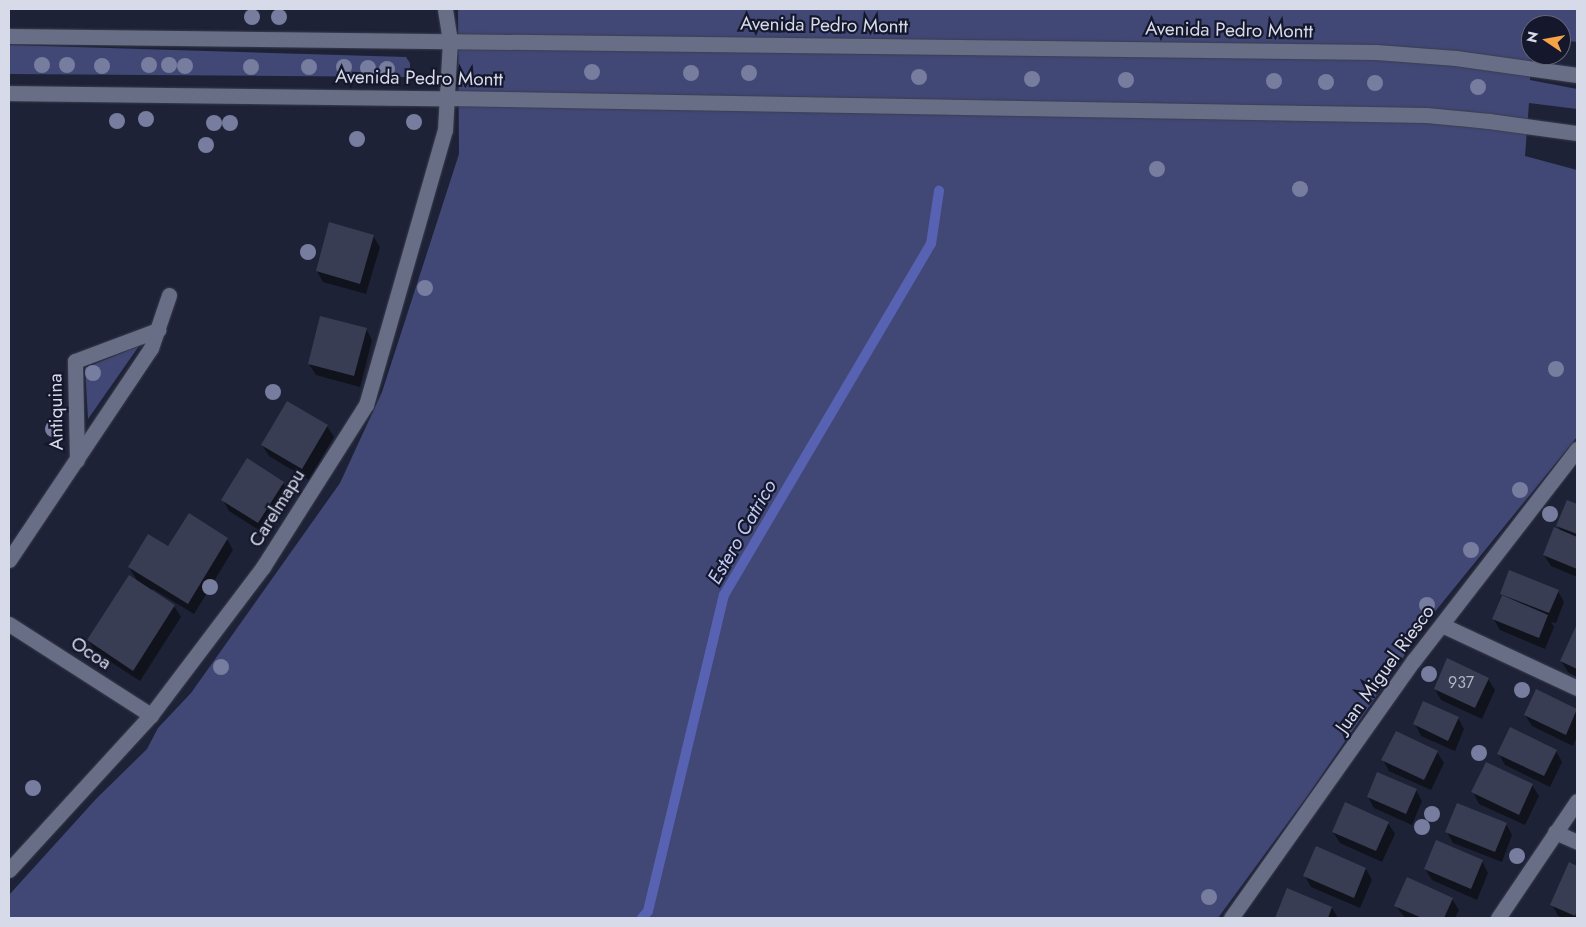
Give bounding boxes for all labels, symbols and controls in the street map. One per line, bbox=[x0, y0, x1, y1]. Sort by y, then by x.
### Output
street label: Avenida Pedro Montt bbox=[740, 12, 908, 38]
north arrow bbox=[1521, 15, 1571, 65]
street label: Avenida Pedro Montt bbox=[1145, 17, 1313, 43]
text: N bbox=[1521, 30, 1543, 45]
street label: Avenida Pedro Montt bbox=[335, 65, 503, 91]
street label: Antiquina bbox=[44, 373, 68, 451]
street label: Carelmapu bbox=[244, 465, 310, 551]
water label: Estero Catrico bbox=[702, 475, 782, 589]
street label: Juan Miguel Riesco bbox=[1331, 600, 1439, 738]
street label: Ocoa bbox=[67, 632, 115, 674]
house number: 937 bbox=[1448, 673, 1474, 693]

